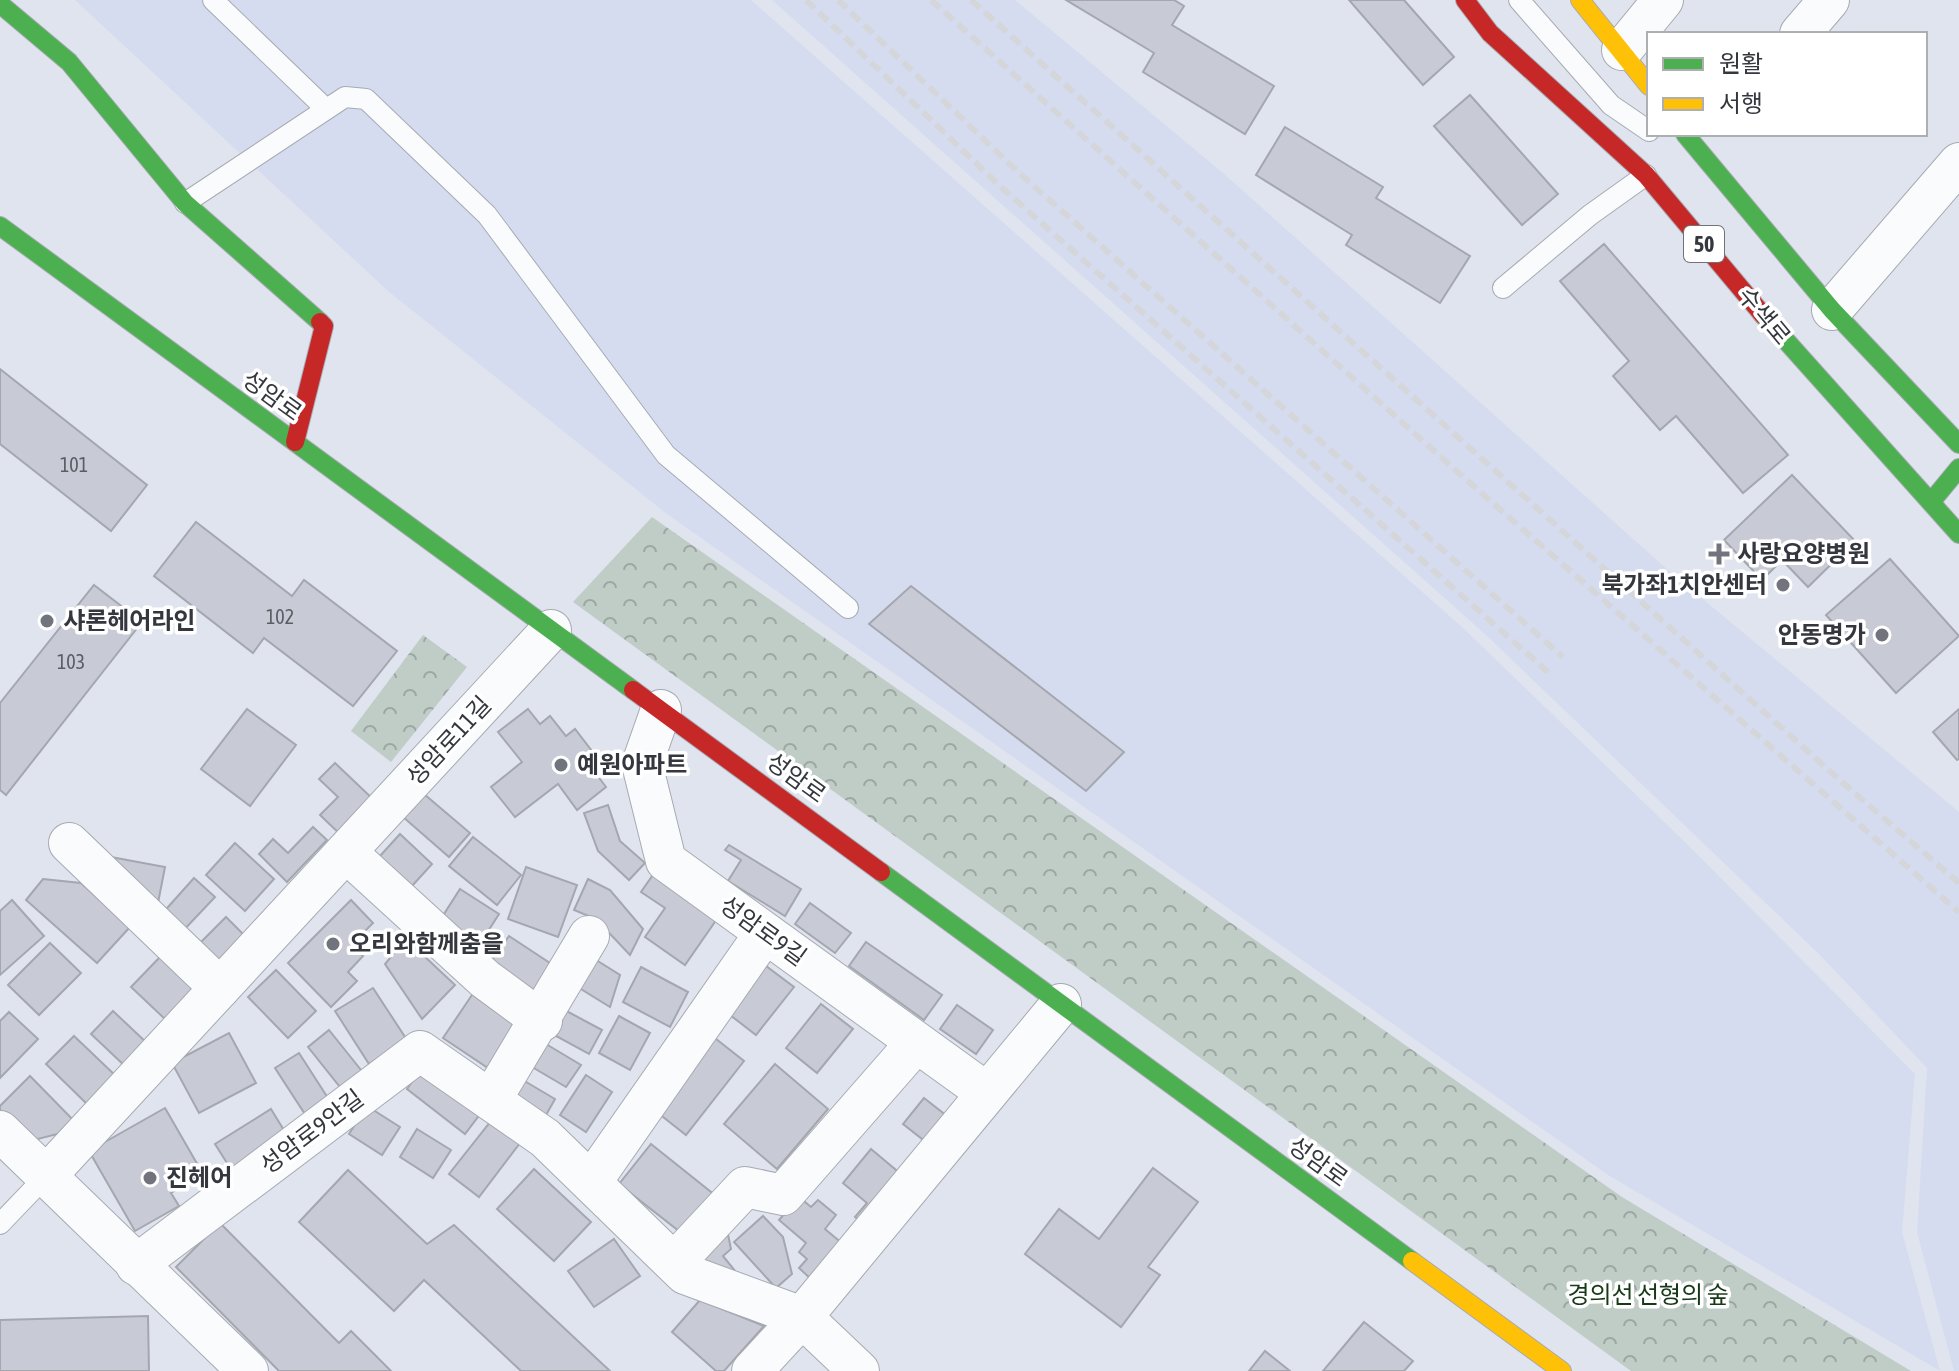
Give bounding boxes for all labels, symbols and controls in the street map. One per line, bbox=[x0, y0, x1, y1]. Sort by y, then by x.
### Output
legend bbox=[1647, 32, 1927, 136]
text: 원활 bbox=[1719, 50, 1763, 77]
text: 서행 bbox=[1719, 90, 1763, 117]
road number: 50 bbox=[1684, 226, 1724, 262]
street label: 수색로 bbox=[1733, 282, 1796, 350]
street label: 성암로 bbox=[238, 365, 307, 426]
house number: 101 bbox=[60, 453, 88, 476]
place label: 사랑요양병원 bbox=[1737, 540, 1869, 567]
marker: 사랑요양병원 bbox=[1708, 543, 1730, 565]
place label: 북가좌1치안센터 bbox=[1601, 571, 1767, 598]
marker: 북가좌1치안센터 bbox=[1774, 576, 1792, 594]
house number: 102 bbox=[266, 605, 294, 628]
place label: 샤론헤어라인 bbox=[63, 607, 195, 634]
marker: 샤론헤어라인 bbox=[38, 612, 56, 630]
place label: 안동명가 bbox=[1778, 621, 1866, 648]
marker: 안동명가 bbox=[1873, 626, 1891, 644]
house number: 103 bbox=[57, 650, 85, 673]
street label: 성암로11길 bbox=[401, 691, 496, 790]
street label: 성암로 bbox=[762, 747, 831, 808]
place label: 예원아파트 bbox=[577, 751, 687, 778]
marker: 예원아파트 bbox=[552, 756, 570, 774]
street label: 성암로9길 bbox=[715, 890, 812, 971]
place label: 오리와함께춤을 bbox=[349, 930, 504, 957]
marker: 오리와함께춤을 bbox=[324, 935, 342, 953]
street label: 성암로9안길 bbox=[255, 1084, 368, 1179]
street label: 성암로 bbox=[1284, 1131, 1353, 1192]
place label: 진헤어 bbox=[166, 1164, 232, 1191]
marker: 진헤어 bbox=[141, 1169, 159, 1187]
park label: 경의선 선형의 숲 bbox=[1567, 1281, 1729, 1308]

